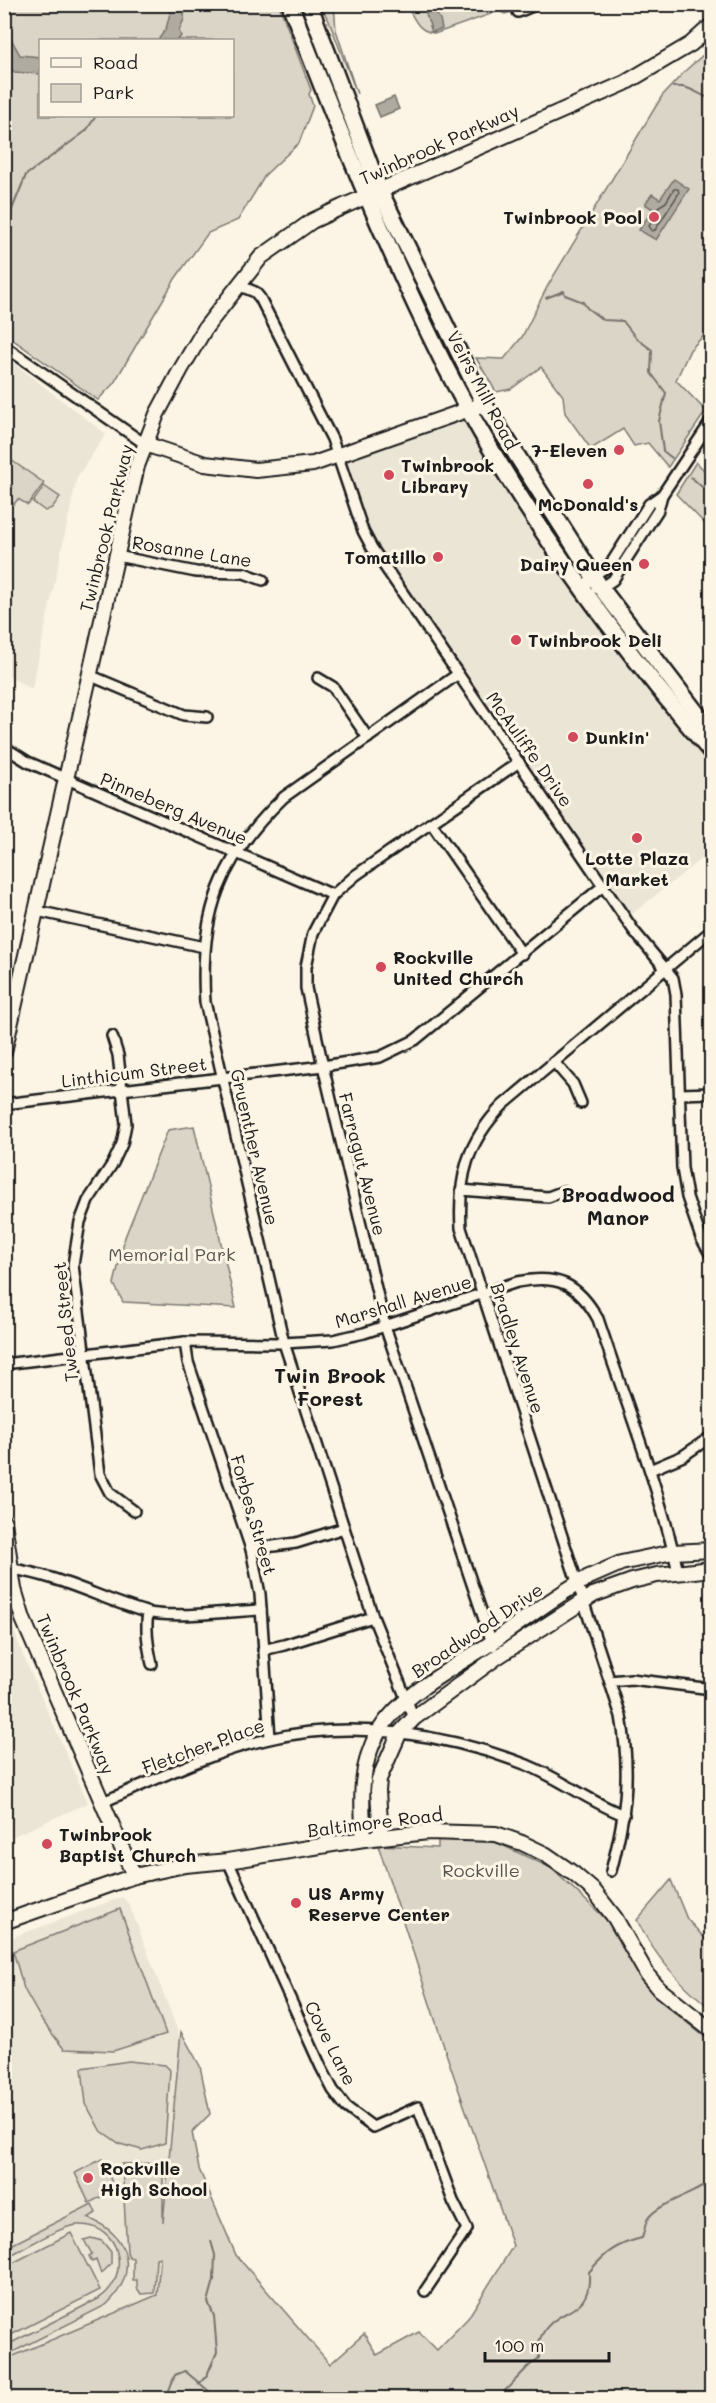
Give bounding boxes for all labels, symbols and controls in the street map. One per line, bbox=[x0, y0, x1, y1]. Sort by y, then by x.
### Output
legend bbox=[39, 39, 234, 117]
text: Road bbox=[93, 50, 138, 74]
text: Park bbox=[93, 80, 134, 104]
street label: Twinbrook Parkway bbox=[356, 98, 522, 190]
place label: Twinbrook Pool bbox=[503, 205, 642, 229]
marker: Twinbrook Pool bbox=[647, 210, 661, 224]
street label: Veirs Mill Road bbox=[442, 326, 524, 454]
place label: 7-Eleven bbox=[531, 438, 607, 462]
street label: Twinbrook Parkway bbox=[74, 442, 138, 614]
marker: 7-Eleven bbox=[612, 443, 626, 457]
place label: Twinbrook Library bbox=[401, 453, 494, 498]
marker: Twinbrook Library bbox=[382, 468, 396, 482]
marker: McDonald's bbox=[581, 477, 595, 491]
place label: McDonald's bbox=[538, 492, 638, 516]
street label: Rosanne Lane bbox=[130, 530, 254, 572]
place label: Tomatillo bbox=[344, 545, 426, 569]
marker: Tomatillo bbox=[431, 550, 445, 564]
place label: Dairy Queen bbox=[520, 552, 632, 576]
marker: Dairy Queen bbox=[637, 557, 651, 571]
place label: Twinbrook Deli bbox=[528, 628, 662, 652]
marker: Twinbrook Deli bbox=[509, 633, 523, 647]
street label: McAuliffe Drive bbox=[481, 687, 579, 811]
place label: Dunkin' bbox=[585, 725, 649, 749]
marker: Dunkin' bbox=[566, 730, 580, 744]
street label: Pinneberg Avenue bbox=[97, 766, 251, 850]
marker: Lotte Plaza Market bbox=[630, 831, 644, 845]
place label: Lotte Plaza Market bbox=[585, 846, 689, 891]
place label: Rockville United Church bbox=[393, 945, 523, 990]
marker: Rockville United Church bbox=[374, 960, 388, 974]
street label: Linthicum Street bbox=[60, 1051, 208, 1093]
street label: Gruenther Avenue bbox=[225, 1067, 285, 1227]
street label: Farragut Avenue bbox=[334, 1090, 392, 1238]
district label: Broadwood Manor bbox=[561, 1181, 675, 1230]
park label: Memorial Park bbox=[108, 1242, 236, 1266]
street label: Tweed Street bbox=[47, 1261, 83, 1383]
street label: Marshall Avenue bbox=[332, 1269, 474, 1333]
street label: Bradley Avenue bbox=[486, 1280, 550, 1416]
district label: Twin Brook Forest bbox=[274, 1362, 386, 1411]
street label: Forbes Street bbox=[225, 1452, 283, 1578]
street label: Broadwood Drive bbox=[407, 1577, 547, 1683]
street label: Twinbrook Parkway bbox=[31, 1610, 121, 1778]
street label: Fletcher Place bbox=[138, 1713, 268, 1779]
street label: Baltimore Road bbox=[306, 1802, 444, 1842]
place label: Twinbrook Baptist Church bbox=[59, 1822, 196, 1867]
marker: Twinbrook Baptist Church bbox=[40, 1837, 54, 1851]
park label: Rockville bbox=[442, 1858, 520, 1882]
place label: US Army Reserve Center bbox=[308, 1881, 450, 1926]
marker: US Army Reserve Center bbox=[289, 1896, 303, 1910]
street label: Cove Lane bbox=[299, 1997, 363, 2089]
place label: Rockville High School bbox=[100, 2156, 207, 2201]
marker: Rockville High School bbox=[81, 2171, 95, 2185]
scale bar bbox=[485, 2325, 610, 2363]
text: 100 m bbox=[494, 2333, 544, 2357]

